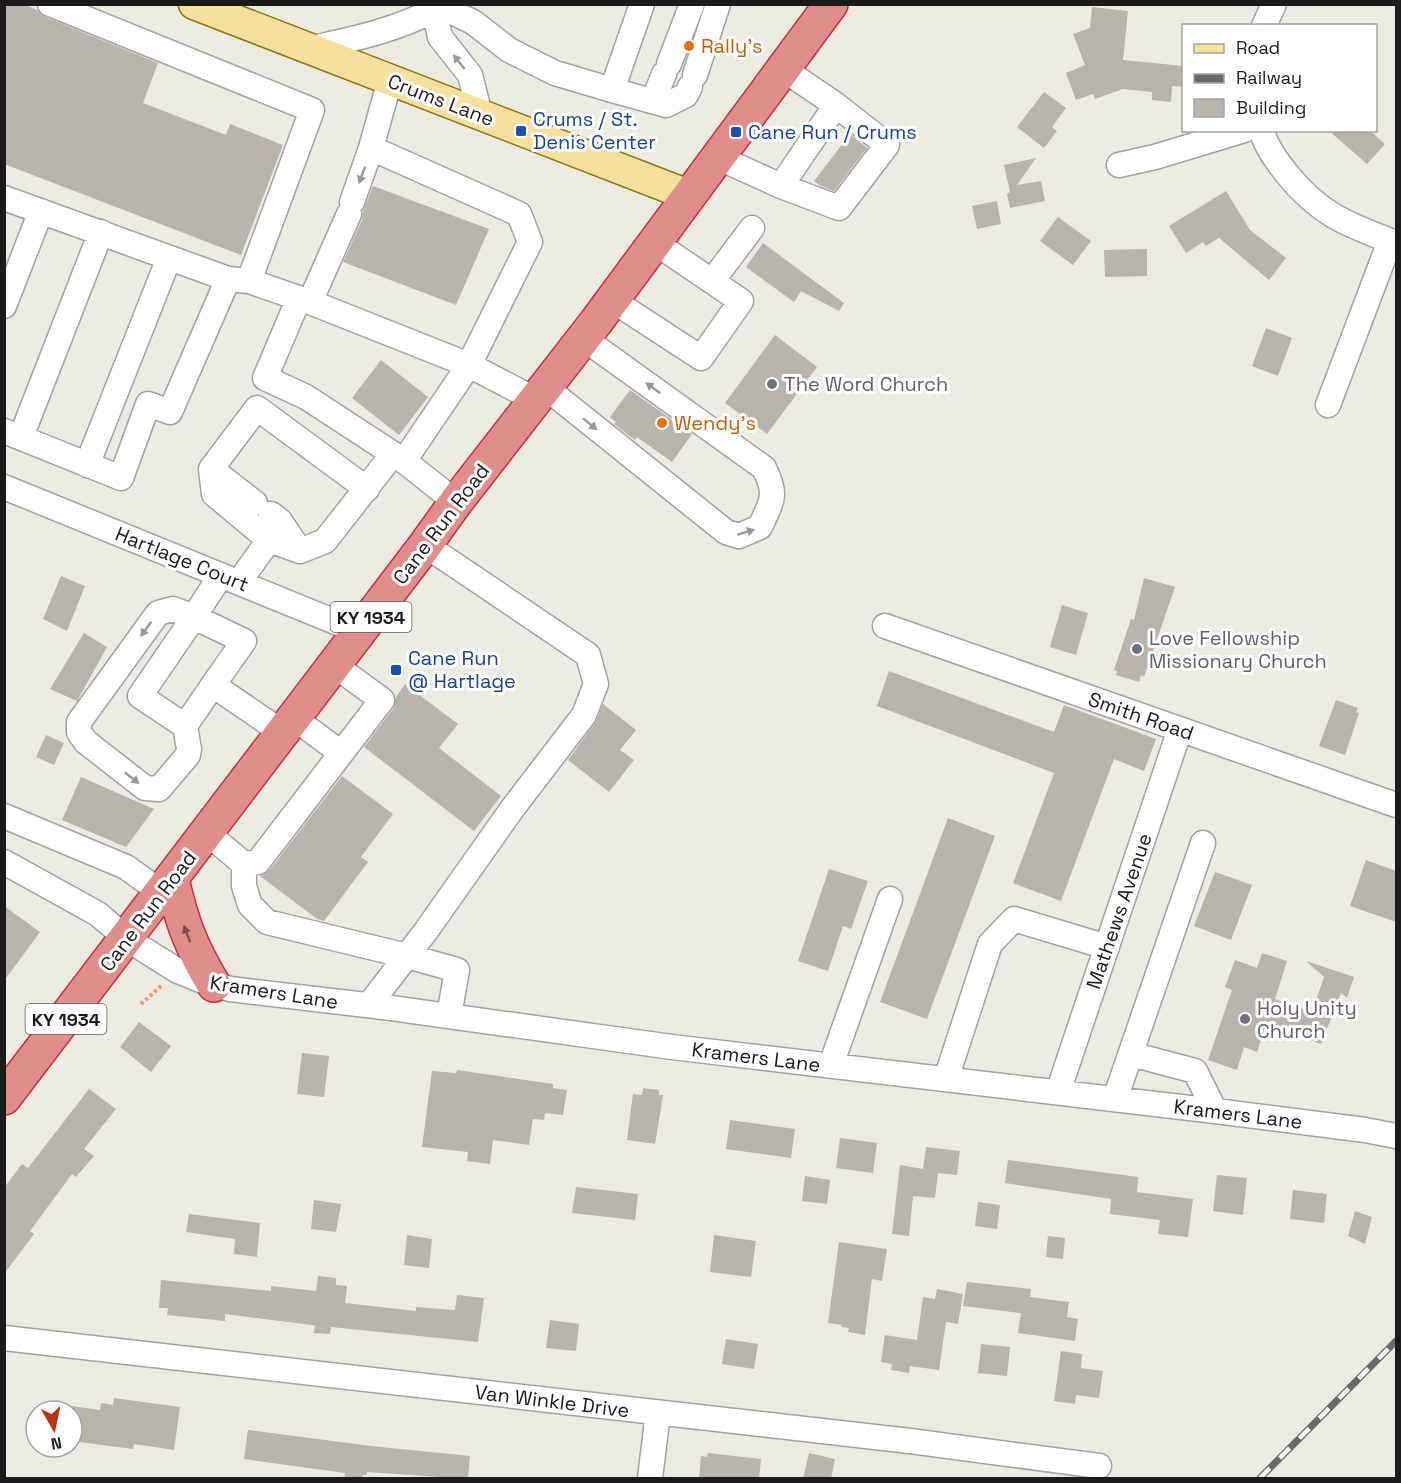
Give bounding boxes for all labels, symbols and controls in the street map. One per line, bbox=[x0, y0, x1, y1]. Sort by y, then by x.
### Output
legend bbox=[1182, 24, 1377, 132]
place label: Rally's bbox=[701, 33, 763, 59]
text: Road bbox=[1236, 36, 1280, 59]
marker: Rally's bbox=[682, 39, 696, 53]
one-way arrow bbox=[453, 54, 465, 69]
text: Railway bbox=[1236, 66, 1302, 89]
street label: Crums Lane bbox=[384, 68, 498, 132]
text: Building bbox=[1236, 96, 1306, 119]
place label: Crums / St. Denis Center bbox=[533, 106, 656, 155]
place label: Cane Run / Crums bbox=[748, 119, 917, 145]
marker: Crums / St. Denis Center bbox=[514, 124, 528, 138]
marker: Cane Run / Crums bbox=[729, 125, 743, 139]
one-way arrow bbox=[356, 166, 366, 184]
place label: The Word Church bbox=[784, 371, 948, 397]
marker: The Word Church bbox=[765, 377, 779, 391]
one-way arrow bbox=[646, 382, 662, 394]
place label: Wendy's bbox=[674, 410, 756, 436]
marker: Wendy's bbox=[655, 416, 669, 430]
one-way arrow bbox=[582, 418, 597, 430]
street label: Cane Run Road bbox=[387, 458, 495, 590]
street label: Hartlage Court bbox=[112, 520, 252, 598]
one-way arrow bbox=[737, 527, 755, 536]
road number: KY 1934 bbox=[330, 602, 412, 632]
one-way arrow bbox=[140, 621, 152, 637]
place label: Love Fellowship Missionary Church bbox=[1149, 625, 1327, 674]
marker: Love Fellowship Missionary Church bbox=[1130, 642, 1144, 656]
place label: Cane Run @ Hartlage bbox=[408, 645, 516, 694]
marker: Cane Run @ Hartlage bbox=[389, 663, 403, 677]
street label: Smith Road bbox=[1085, 686, 1197, 746]
one-way arrow bbox=[124, 772, 140, 785]
street label: Mathews Avenue bbox=[1080, 830, 1158, 992]
street label: Cane Run Road bbox=[94, 845, 202, 977]
one-way arrow bbox=[182, 925, 192, 943]
street label: Kramers Lane bbox=[208, 969, 340, 1015]
place label: Holy Unity Church bbox=[1257, 995, 1357, 1044]
road number: KY 1934 bbox=[26, 1004, 106, 1034]
marker: Holy Unity Church bbox=[1238, 1012, 1252, 1026]
street label: Kramers Lane bbox=[690, 1036, 822, 1078]
street label: Kramers Lane bbox=[1172, 1093, 1304, 1135]
street label: Van Winkle Drive bbox=[473, 1379, 631, 1423]
north arrow bbox=[24, 1399, 84, 1459]
text: N bbox=[49, 1432, 63, 1455]

